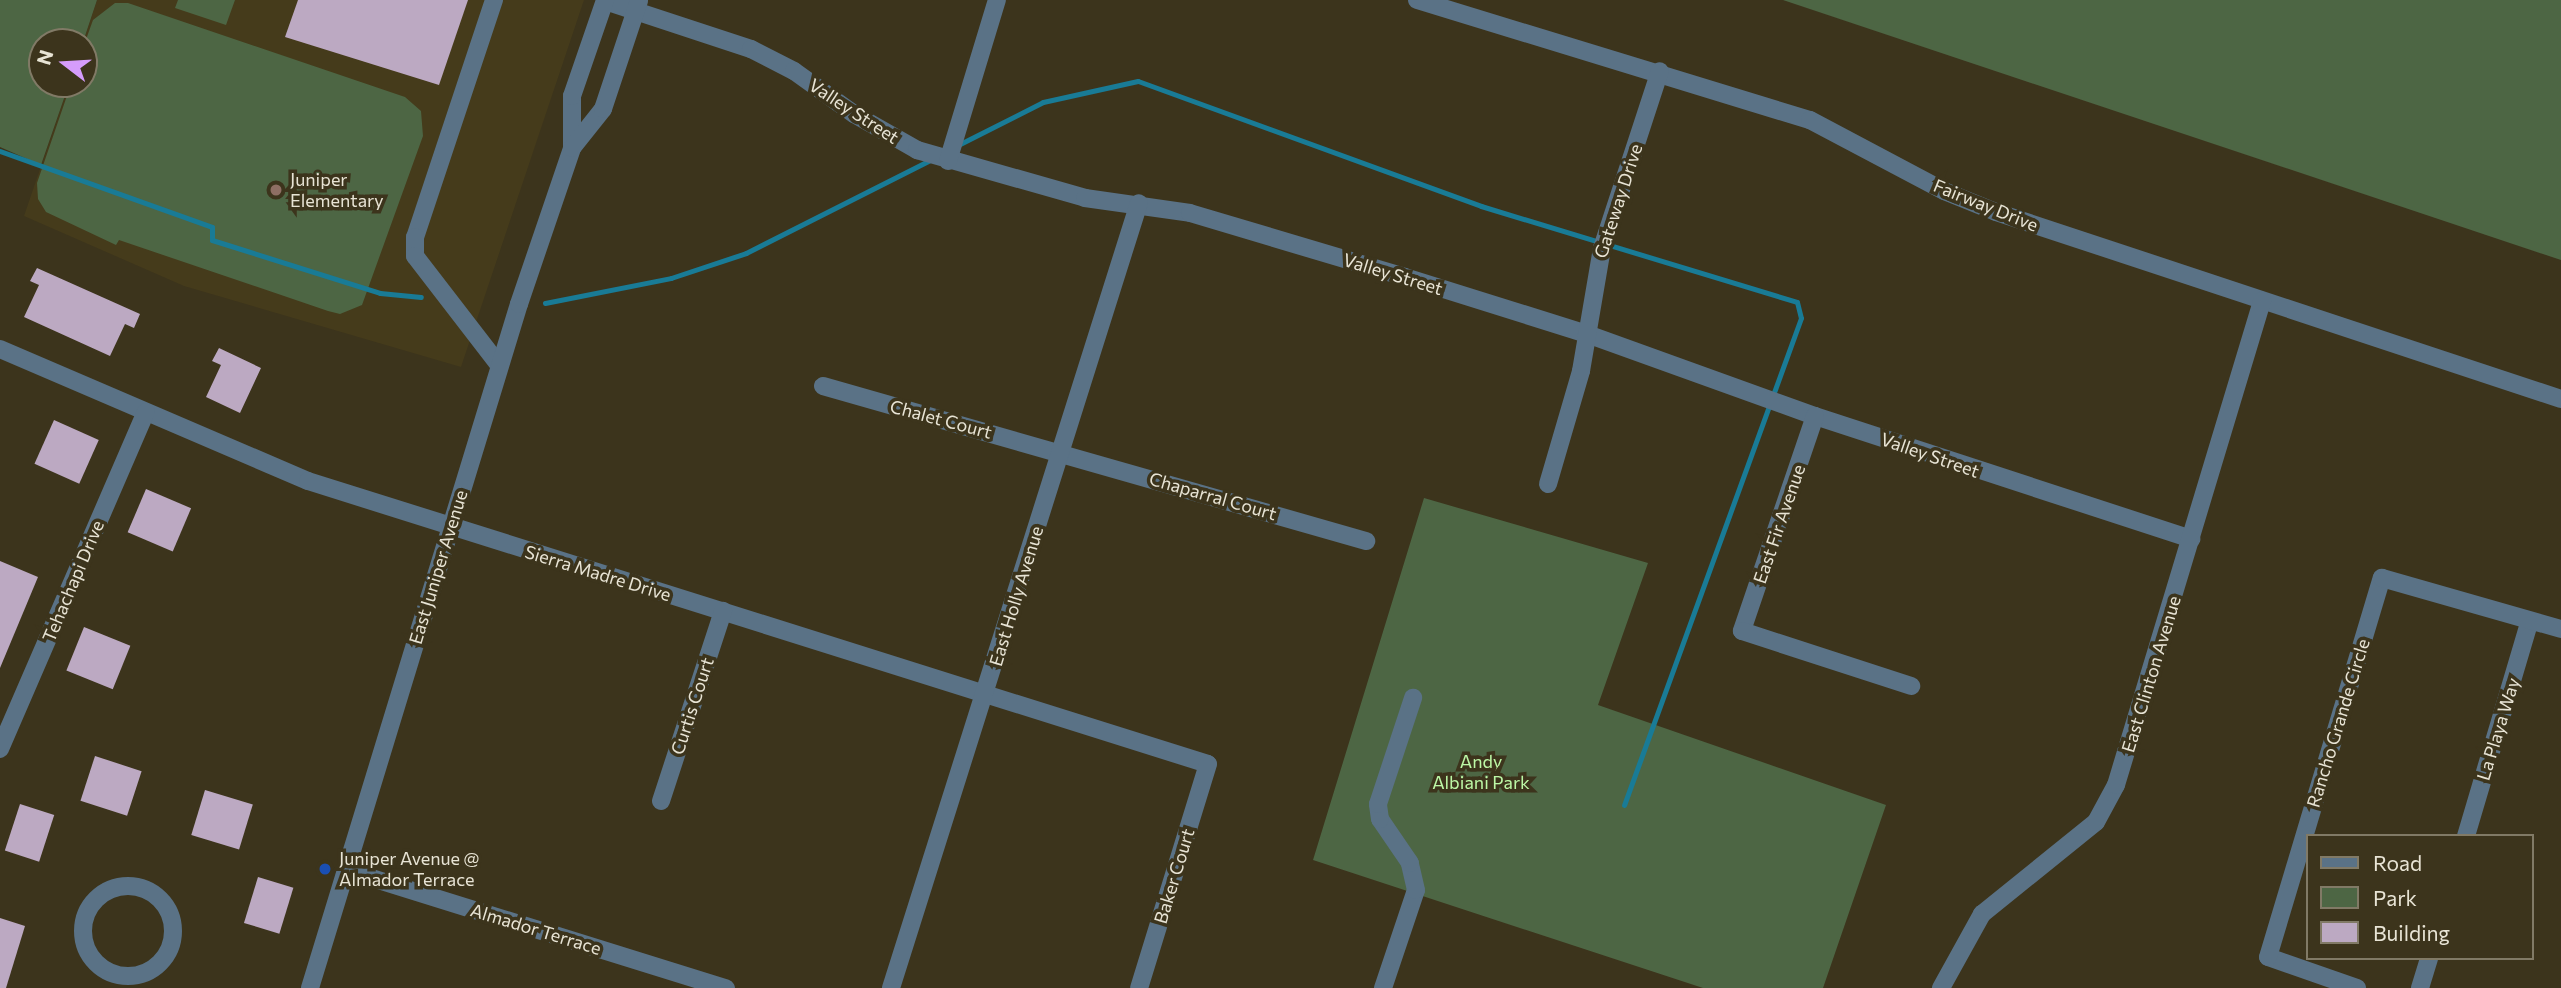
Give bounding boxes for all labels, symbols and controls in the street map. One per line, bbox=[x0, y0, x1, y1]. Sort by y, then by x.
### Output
north arrow bbox=[28, 28, 98, 98]
text: N bbox=[31, 47, 57, 67]
street label: Valley Street bbox=[805, 74, 903, 148]
street label: Gateway Drive bbox=[1589, 141, 1647, 261]
place label: Juniper Elementary bbox=[290, 169, 384, 212]
street label: Fairway Drive bbox=[1931, 174, 2041, 236]
marker: Juniper Elementary bbox=[268, 182, 284, 198]
street label: Valley Street bbox=[1341, 249, 1445, 299]
street label: Chalet Court bbox=[888, 395, 994, 443]
street label: Valley Street bbox=[1878, 428, 1982, 482]
street label: East Fir Avenue bbox=[1748, 462, 1810, 586]
street label: Chaparral Court bbox=[1147, 468, 1279, 524]
street label: East Juniper Avenue bbox=[404, 487, 472, 647]
street label: Tehachapi Drive bbox=[38, 517, 108, 645]
street label: East Holly Avenue bbox=[984, 523, 1048, 669]
street label: Sierra Madre Drive bbox=[522, 540, 674, 606]
street label: East Clinton Avenue bbox=[2117, 593, 2185, 755]
street label: Rancho Grande Circle bbox=[2302, 636, 2374, 810]
street label: Curtis Court bbox=[666, 655, 718, 757]
street label: La Playa Way bbox=[2472, 675, 2524, 783]
park label: Andy Albiani Park bbox=[1432, 751, 1530, 794]
street label: Baker Court bbox=[1149, 826, 1199, 926]
legend bbox=[2306, 834, 2533, 960]
place label: Juniper Avenue @ Almador Terrace bbox=[339, 848, 479, 890]
text: Road bbox=[2373, 850, 2422, 875]
marker: Juniper Avenue @ Almador Terrace bbox=[317, 861, 333, 877]
text: Park bbox=[2373, 885, 2417, 910]
street label: Almador Terrace bbox=[468, 899, 604, 959]
text: Building bbox=[2373, 920, 2450, 945]

